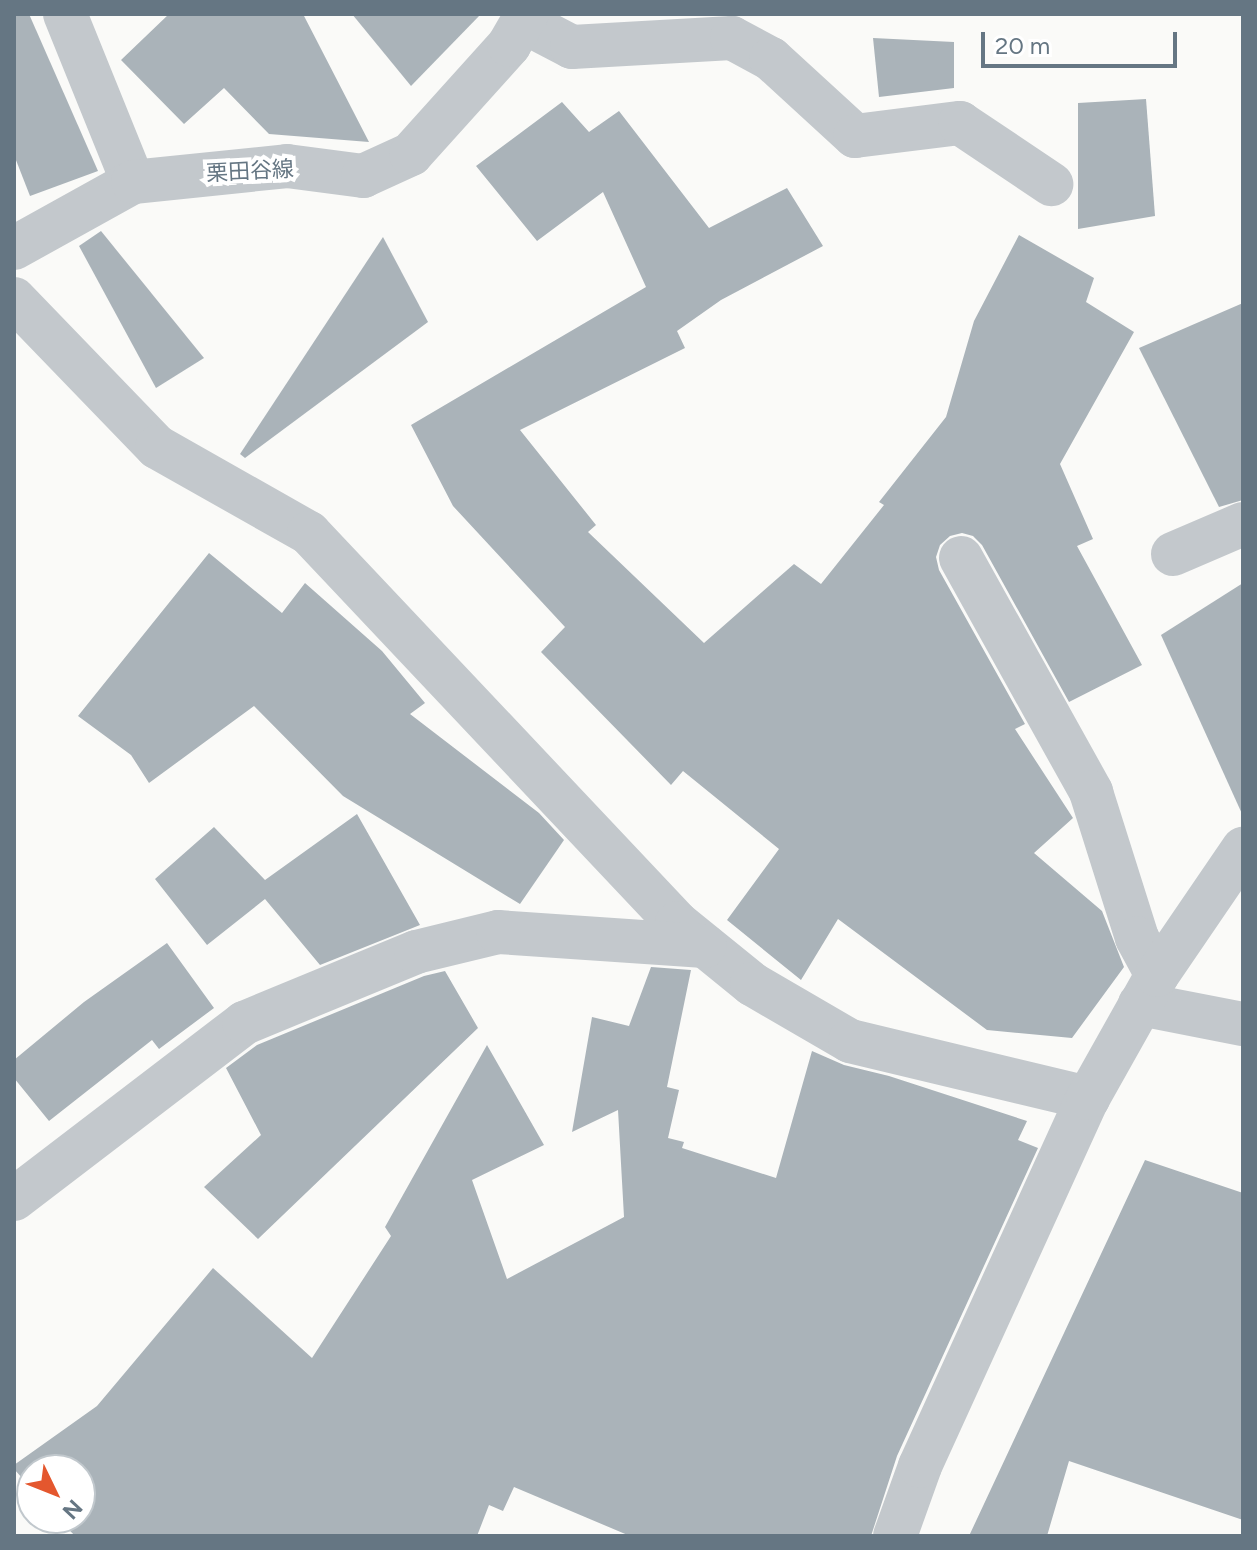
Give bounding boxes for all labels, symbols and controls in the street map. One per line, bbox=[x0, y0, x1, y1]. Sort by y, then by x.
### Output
scale bar bbox=[985, 16, 1181, 66]
text: 20 m bbox=[995, 31, 1050, 60]
street label: 栗田谷線 bbox=[205, 156, 295, 186]
north arrow bbox=[16, 1454, 96, 1534]
text: N bbox=[57, 1494, 88, 1525]

